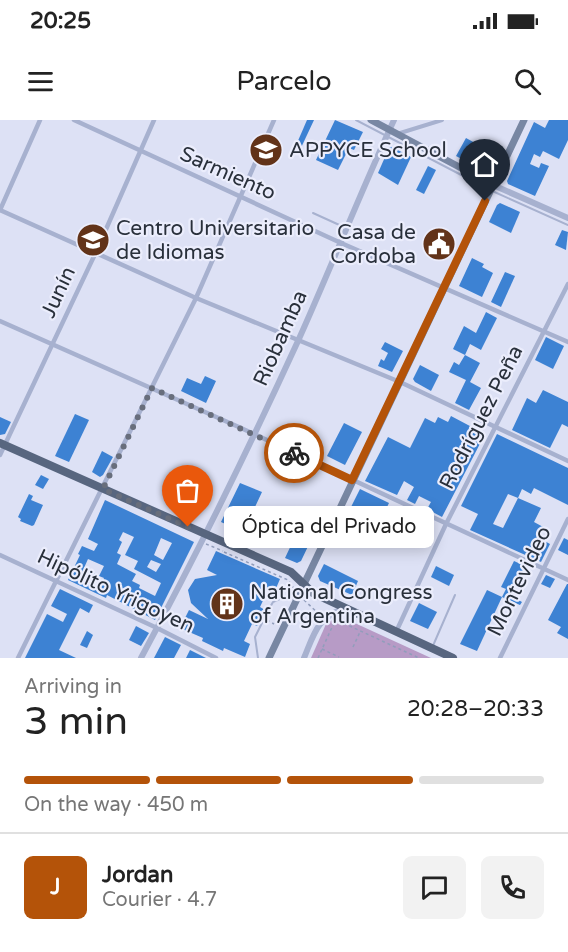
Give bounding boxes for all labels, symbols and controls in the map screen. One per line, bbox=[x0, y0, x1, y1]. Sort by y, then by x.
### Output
text: 20:25 bbox=[30, 8, 91, 34]
icon: menu bbox=[24, 65, 57, 98]
text: Parcelo bbox=[236, 65, 332, 98]
icon: search bbox=[511, 65, 544, 98]
school or university icon: APPYCE School bbox=[248, 132, 284, 168]
place label: APPYCE School bbox=[289, 138, 447, 163]
pin bbox=[459, 139, 510, 201]
street label: Sarmiento bbox=[176, 141, 280, 206]
icon: home bbox=[468, 148, 501, 181]
place label: Centro Universitario de Idiomas bbox=[116, 216, 314, 265]
place label: Casa de Cordoba bbox=[330, 220, 416, 269]
school or university icon: Centro Universitario de Idiomas bbox=[75, 222, 111, 258]
public building icon: Casa de Cordoba bbox=[421, 226, 457, 262]
street label: Junín bbox=[36, 263, 81, 322]
street label: Riobamba bbox=[248, 286, 313, 390]
street label: Rodríguez Peña bbox=[434, 341, 529, 493]
courier bbox=[264, 423, 324, 483]
icon: bike bbox=[278, 437, 311, 470]
pin bbox=[162, 465, 213, 527]
icon: bag bbox=[171, 474, 204, 507]
callout: Óptica del Privado bbox=[224, 506, 434, 548]
text: Óptica del Privado bbox=[242, 515, 416, 539]
street label: Montevideo bbox=[482, 522, 557, 640]
street label: Hipólito Yrigoyen bbox=[33, 544, 198, 639]
place label: National Congress of Argentina bbox=[250, 580, 433, 629]
building icon: National Congress of Argentina bbox=[209, 586, 245, 622]
text: Arriving in bbox=[24, 675, 122, 699]
text: 20:28–20:33 bbox=[407, 696, 544, 722]
text: 3 min bbox=[24, 698, 128, 745]
text: On the way · 450 m bbox=[24, 793, 208, 817]
button: chat bbox=[403, 856, 466, 919]
button: phone bbox=[481, 856, 544, 919]
text: Jordan bbox=[102, 862, 173, 888]
text: J bbox=[50, 874, 61, 900]
text: Courier · 4.7 bbox=[102, 888, 217, 912]

